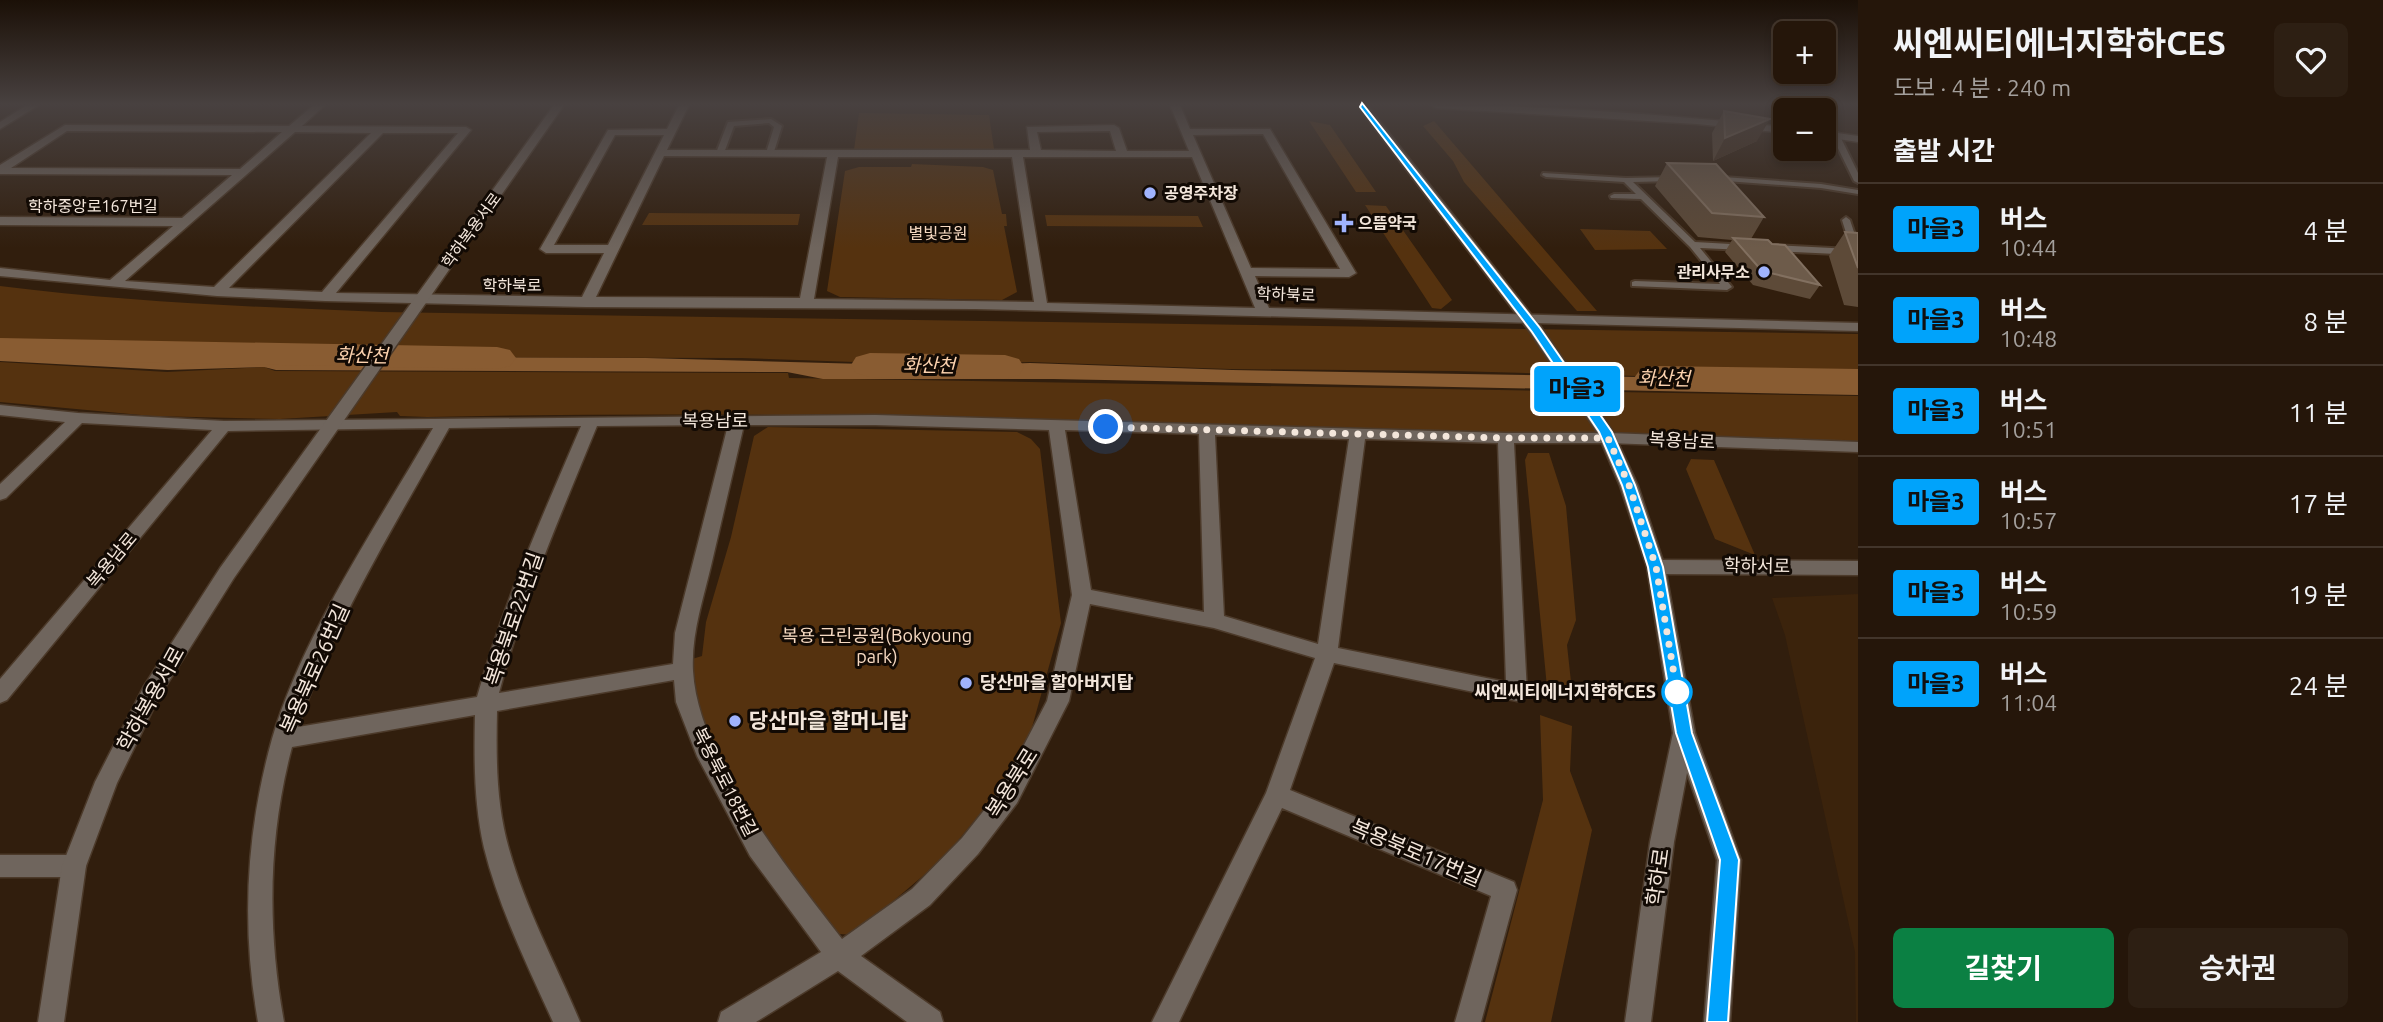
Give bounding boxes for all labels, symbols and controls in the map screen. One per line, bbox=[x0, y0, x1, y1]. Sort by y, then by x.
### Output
map controls bbox=[1773, 21, 1836, 161]
button: + bbox=[1773, 21, 1836, 84]
button: heart bbox=[2274, 23, 2348, 97]
text: 씨엔씨티에너지학하CES bbox=[1893, 24, 2226, 61]
text: 도보 · 4 분 · 240 m bbox=[1893, 75, 2071, 100]
button: − bbox=[1773, 98, 1836, 161]
text: 출발 시간 bbox=[1893, 136, 1995, 165]
place label: 공영주차장 bbox=[1164, 184, 1238, 202]
marker: 공영주차장 bbox=[1142, 185, 1158, 201]
street label: 학하복용서로 bbox=[438, 189, 504, 271]
street label: 학하중앙로167번길 bbox=[28, 197, 158, 215]
text: 버스 bbox=[2000, 204, 2048, 233]
place label: 으뜸약국 bbox=[1358, 214, 1417, 232]
marker: 으뜸약국 bbox=[1336, 215, 1352, 231]
text: 마을3 bbox=[1907, 215, 1965, 242]
text: 4 분 bbox=[2303, 216, 2348, 245]
park label: 별빛공원 bbox=[909, 224, 967, 242]
text: 10:44 bbox=[2000, 235, 2057, 260]
place label: 관리사무소 bbox=[1676, 263, 1750, 281]
marker: 관리사무소 bbox=[1756, 264, 1772, 280]
street label: 학하북로 bbox=[483, 276, 542, 294]
street label: 학하북로 bbox=[1256, 284, 1316, 304]
text: 버스 bbox=[2000, 295, 2048, 324]
text: 마을3 bbox=[1907, 306, 1965, 333]
text: 8 분 bbox=[2303, 307, 2348, 336]
text: 10:48 bbox=[2000, 326, 2057, 351]
water label: 화산천 bbox=[336, 344, 390, 366]
water label: 화산천 bbox=[903, 354, 957, 376]
line badge: 마을3 bbox=[1537, 366, 1617, 412]
water label: 화산천 bbox=[1638, 367, 1692, 389]
text: 마을3 bbox=[1548, 375, 1606, 402]
text: 버스 bbox=[2000, 386, 2048, 415]
text: 마을3 bbox=[1907, 397, 1965, 424]
text: 11 분 bbox=[2289, 398, 2348, 427]
your location bbox=[1088, 409, 1123, 444]
street label: 복용남로 bbox=[682, 410, 748, 430]
text: 10:51 bbox=[2000, 417, 2057, 442]
street label: 복용남로 bbox=[1648, 428, 1716, 452]
text: 버스 bbox=[2000, 477, 2048, 506]
text: 마을3 bbox=[1907, 488, 1965, 515]
text: 17 분 bbox=[2289, 489, 2348, 518]
text: 10:57 bbox=[2000, 508, 2057, 533]
street label: 복용남로 bbox=[82, 528, 140, 591]
street label: 복용북로22번길 bbox=[479, 549, 547, 689]
street label: 학하서로 bbox=[1724, 554, 1790, 576]
text: 버스 bbox=[2000, 568, 2048, 597]
text: 마을3 bbox=[1907, 579, 1965, 606]
text: 19 분 bbox=[2289, 580, 2348, 609]
text: 10:59 bbox=[2000, 599, 2057, 624]
street label: 복용북로26번길 bbox=[275, 600, 353, 737]
park label: 복용 근린공원(Bokyoung park) bbox=[782, 625, 972, 667]
street label: 학하복용서로 bbox=[112, 642, 189, 755]
text: 버스 bbox=[2000, 659, 2048, 688]
text: 마을3 bbox=[1907, 670, 1965, 697]
text: 24 분 bbox=[2289, 671, 2348, 700]
place label: 당산마을 할아버지탑 bbox=[980, 672, 1134, 692]
marker: 당산마을 할아버지탑 bbox=[958, 675, 974, 691]
marker: 씨엔씨티에너지학하CES bbox=[1662, 677, 1692, 707]
place label: 씨엔씨티에너지학하CES bbox=[1475, 681, 1656, 701]
text: 11:04 bbox=[2000, 690, 2057, 715]
place label: 당산마을 할머니탑 bbox=[749, 708, 909, 732]
marker: 당산마을 할머니탑 bbox=[727, 713, 743, 729]
street label: 복용북로18번길 bbox=[690, 724, 762, 839]
street label: 복용북로 bbox=[980, 743, 1042, 822]
street label: 복용북로17번길 bbox=[1347, 814, 1485, 890]
street label: 학하로 bbox=[1641, 846, 1673, 907]
button: 길찾기 bbox=[1893, 928, 2114, 1008]
button: 승차권 bbox=[2128, 928, 2348, 1008]

